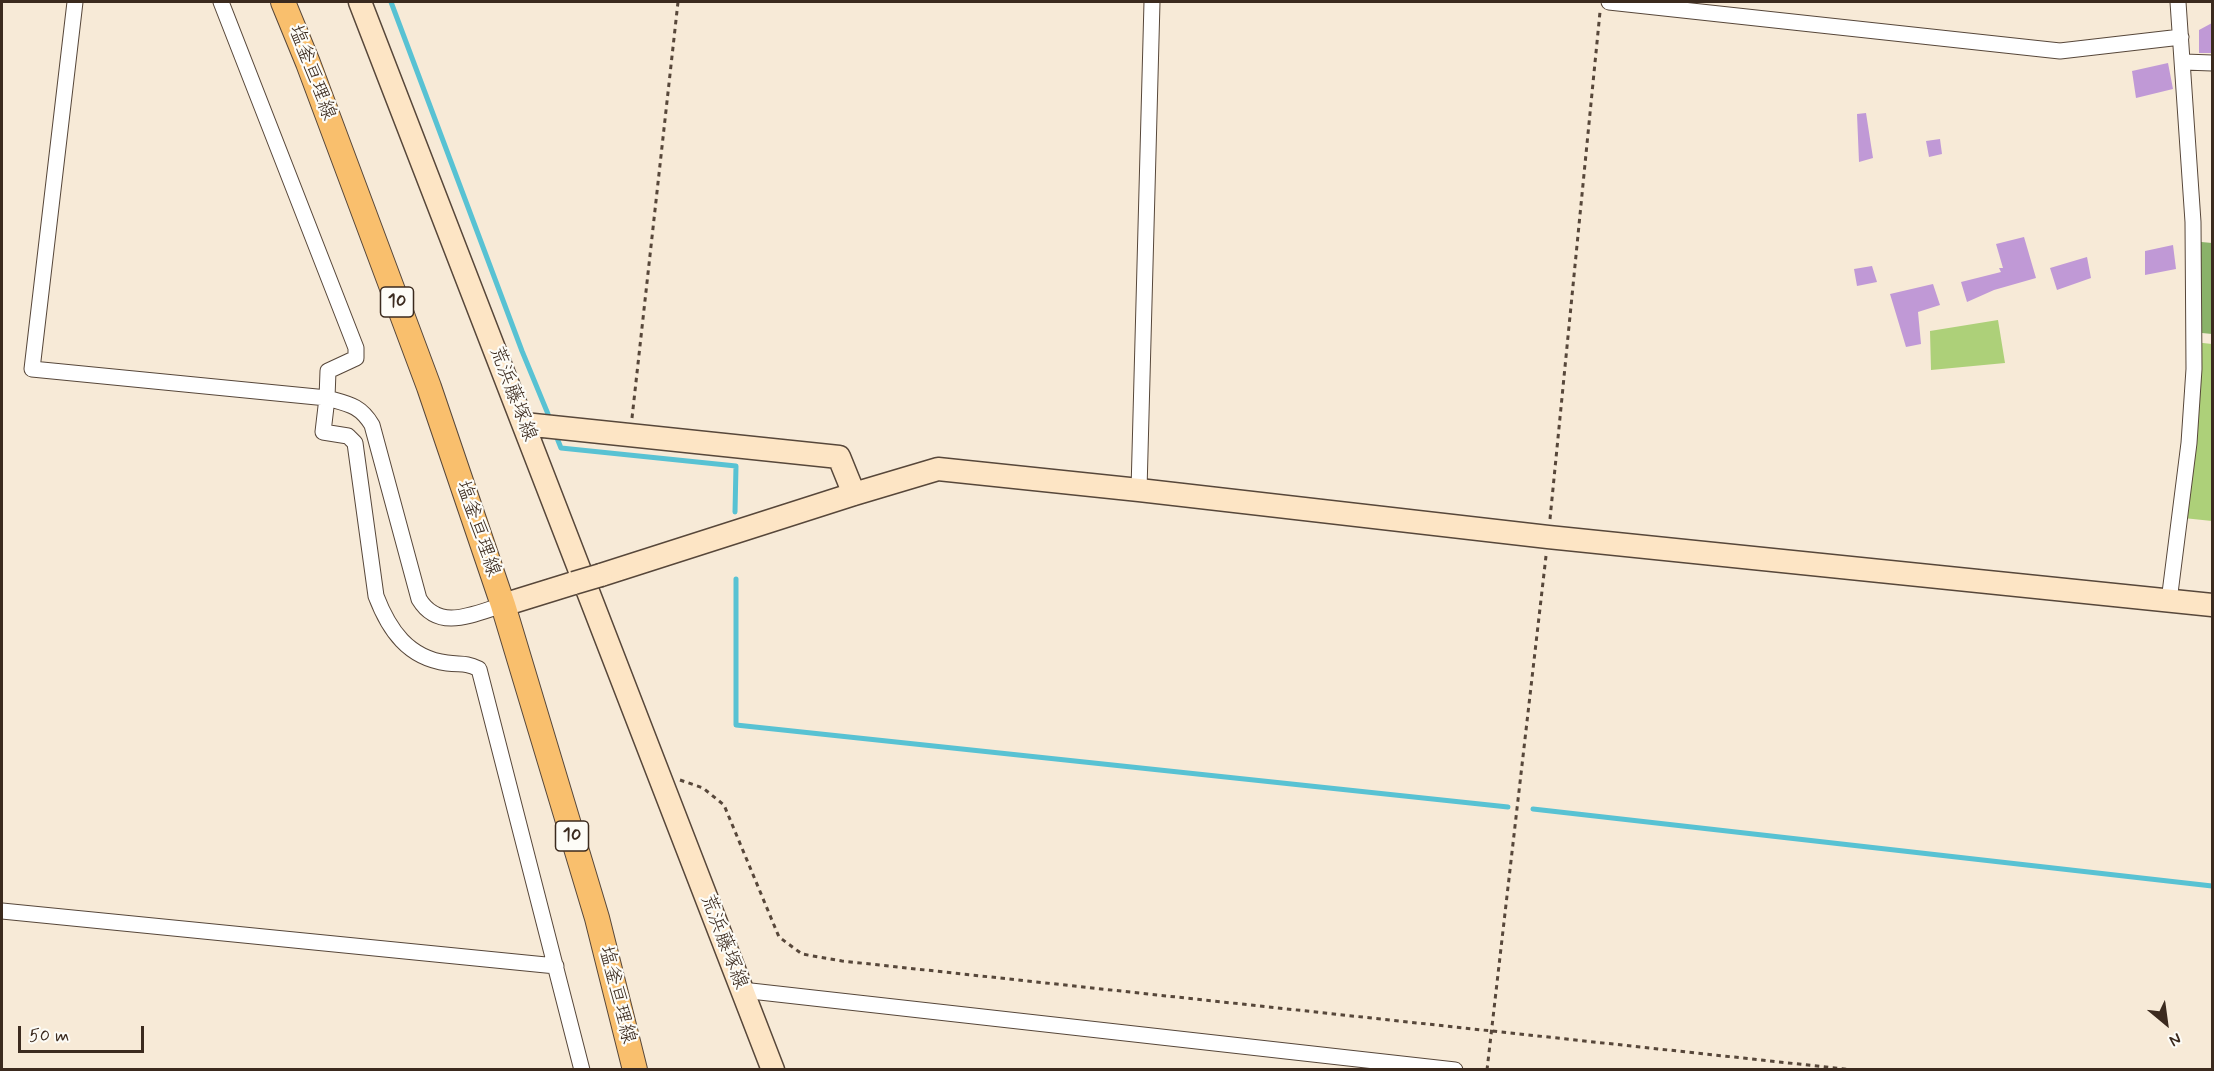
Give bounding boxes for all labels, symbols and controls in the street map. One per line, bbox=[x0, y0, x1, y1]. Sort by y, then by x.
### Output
street label: 塩釜亘理線 bbox=[282, 22, 340, 124]
road number: 10 bbox=[380, 287, 414, 317]
street label: 荒浜藤塚線 bbox=[483, 343, 541, 445]
street label: 塩釜亘理線 bbox=[449, 478, 505, 580]
road number: 10 bbox=[556, 821, 588, 851]
street label: 荒浜藤塚線 bbox=[694, 891, 752, 993]
street label: 塩釜亘理線 bbox=[592, 944, 640, 1046]
north arrow bbox=[2136, 993, 2196, 1053]
scale bar bbox=[21, 1014, 147, 1052]
text: 50 m bbox=[29, 1024, 69, 1048]
text: N bbox=[2165, 1027, 2185, 1051]

